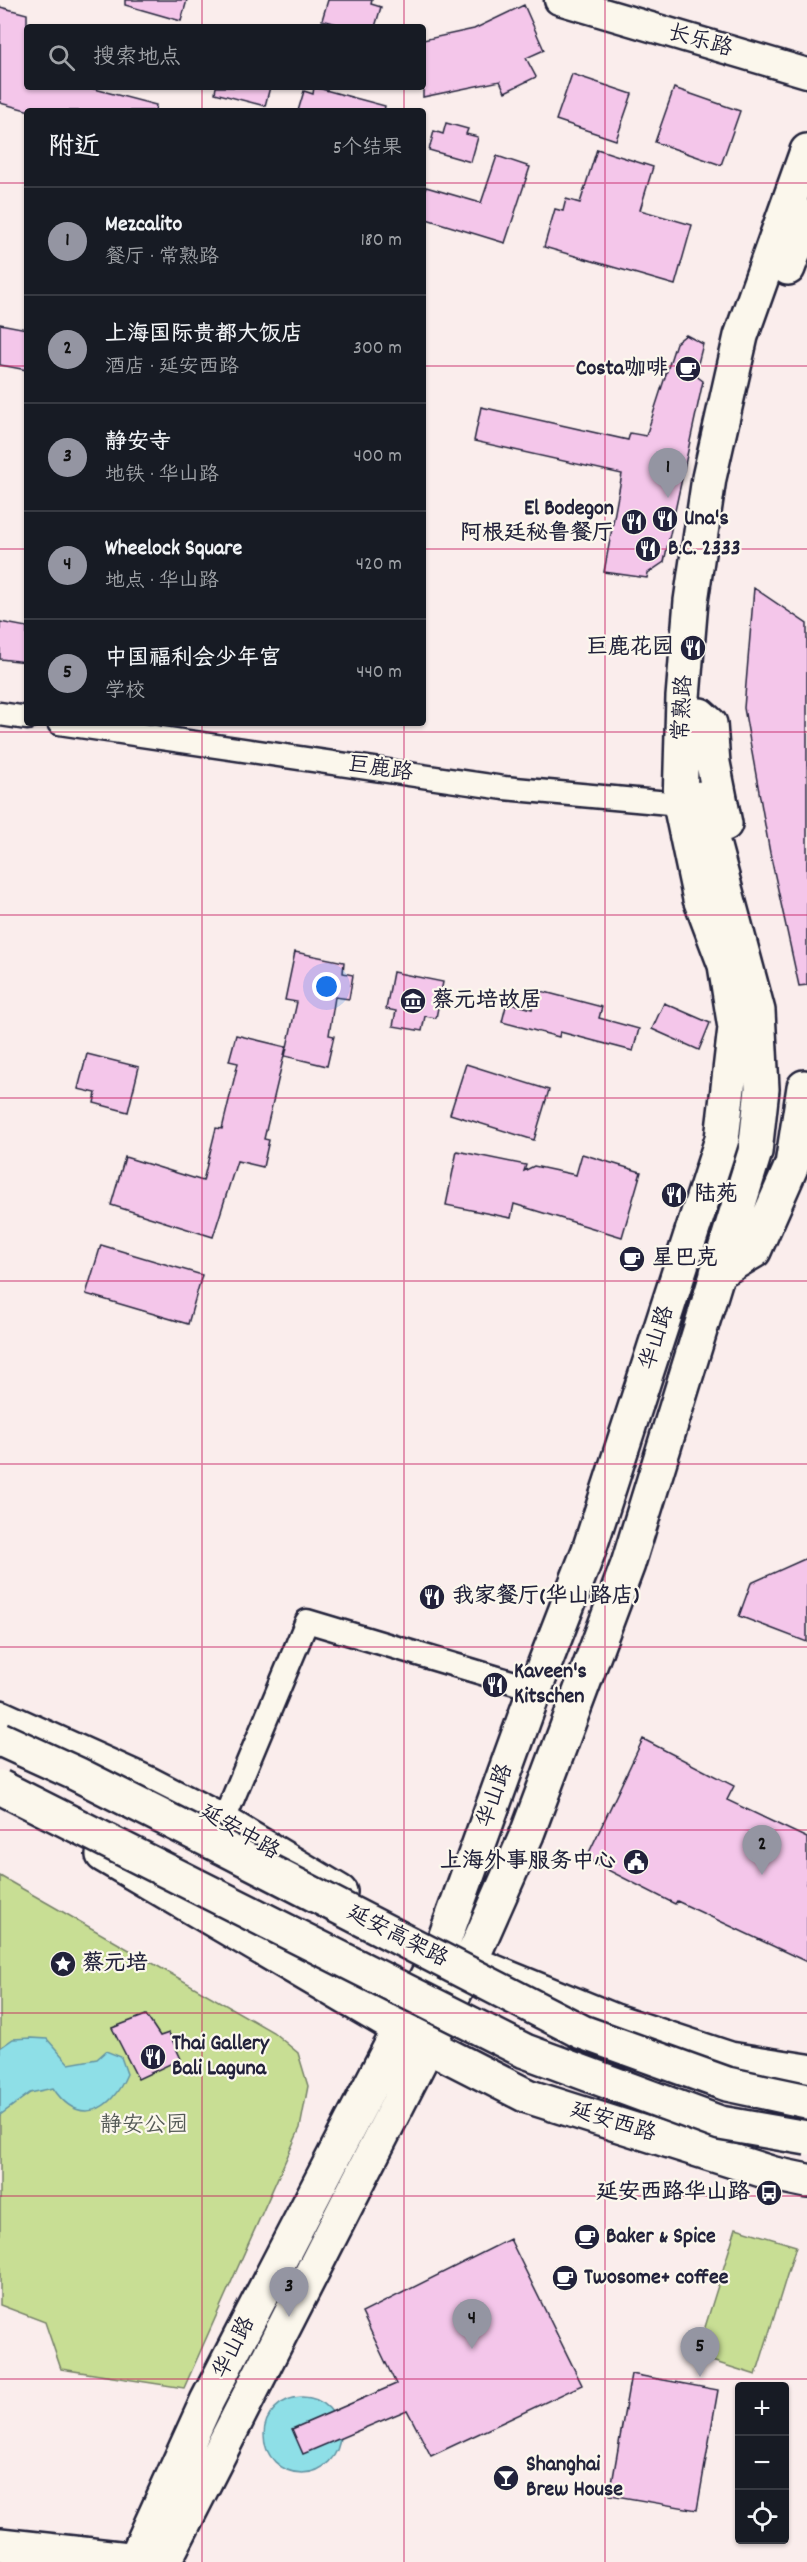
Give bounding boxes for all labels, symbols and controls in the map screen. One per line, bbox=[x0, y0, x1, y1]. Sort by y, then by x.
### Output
street label: 长乐路 bbox=[664, 18, 736, 66]
search box bbox=[24, 24, 426, 90]
icon: search bbox=[45, 41, 78, 74]
text: 搜索地点 bbox=[93, 43, 181, 74]
text: 附近 bbox=[48, 130, 100, 167]
text: 5个结果 bbox=[333, 135, 402, 163]
text: Mezcalito bbox=[105, 210, 182, 241]
text: 1 bbox=[65, 227, 70, 255]
text: 180 m bbox=[360, 227, 402, 255]
text: 餐厅 · 常熟路 bbox=[105, 244, 219, 272]
text: 上海国际贵都大饭店 bbox=[105, 320, 303, 351]
text: 2 bbox=[63, 335, 72, 363]
text: 300 m bbox=[353, 335, 402, 363]
text: 酒店 · 延安西路 bbox=[105, 354, 239, 382]
place label: Costa咖啡 bbox=[576, 354, 668, 385]
cafe icon: Costa咖啡 bbox=[673, 354, 703, 384]
text: 静安寺 bbox=[105, 428, 171, 459]
text: 3 bbox=[63, 443, 72, 471]
text: 400 m bbox=[354, 443, 402, 471]
pin: 1 bbox=[648, 448, 688, 498]
text: 地铁 · 华山路 bbox=[105, 462, 219, 490]
place label: El Bodegon 阿根廷秘鲁餐厅 bbox=[460, 494, 614, 550]
restaurant icon: Una's bbox=[650, 504, 680, 534]
place label: Una's bbox=[684, 504, 729, 535]
restaurant icon: El Bodegon 阿根廷秘鲁餐厅 bbox=[619, 507, 649, 537]
text: Wheelock Square bbox=[105, 534, 242, 565]
restaurant icon: B.C. 2333 bbox=[633, 534, 663, 564]
place label: B.C. 2333 bbox=[668, 534, 741, 565]
text: 4 bbox=[63, 551, 72, 579]
text: 420 m bbox=[356, 551, 402, 579]
text: 地点 · 华山路 bbox=[105, 568, 219, 596]
place label: 巨鹿花园 bbox=[586, 633, 674, 664]
restaurant icon: 巨鹿花园 bbox=[678, 633, 708, 663]
text: 中国福利会少年宫 bbox=[105, 644, 281, 675]
text: 5 bbox=[63, 659, 72, 687]
text: 440 m bbox=[356, 659, 402, 687]
street label: 常熟路 bbox=[667, 674, 701, 742]
text: 学校 bbox=[105, 678, 145, 706]
street label: 巨鹿路 bbox=[345, 750, 415, 790]
your location bbox=[312, 972, 341, 1001]
museum icon: 蔡元培故居 bbox=[398, 986, 428, 1016]
place label: 蔡元培故居 bbox=[432, 986, 542, 1017]
restaurant icon: 陆苑 bbox=[659, 1180, 689, 1210]
place label: 陆苑 bbox=[694, 1180, 738, 1211]
cafe icon: 星巴克 bbox=[617, 1244, 647, 1274]
place label: 星巴克 bbox=[652, 1244, 718, 1275]
street label: 华山路 bbox=[633, 1302, 683, 1374]
restaurant icon: 我家餐厅(华山路店) bbox=[417, 1582, 447, 1612]
place label: 我家餐厅(华山路店) bbox=[452, 1582, 639, 1613]
place label: Kaveen's Kitschen bbox=[514, 1657, 587, 1713]
restaurant icon: Kaveen's Kitschen bbox=[480, 1670, 510, 1700]
street label: 华山路 bbox=[470, 1760, 522, 1832]
street label: 延安中路 bbox=[193, 1798, 285, 1868]
pin: 2 bbox=[742, 1826, 782, 1875]
place label: 上海外事服务中心 bbox=[440, 1847, 616, 1878]
public building icon: 上海外事服务中心 bbox=[621, 1847, 651, 1877]
street label: 延安高架路 bbox=[341, 1898, 453, 1976]
place icon: 蔡元培 bbox=[48, 1949, 78, 1979]
place label: 蔡元培 bbox=[82, 1949, 148, 1980]
place label: Thai Gallery Bali Laguna bbox=[172, 2029, 270, 2085]
restaurant icon: Thai Gallery Bali Laguna bbox=[138, 2042, 168, 2072]
street label: 延安西路 bbox=[566, 2095, 660, 2151]
park label: 静安公园 bbox=[100, 2111, 188, 2142]
place label: 延安西路华山路 bbox=[596, 2178, 750, 2209]
bus stop icon: 延安西路华山路 bbox=[754, 2178, 784, 2208]
cafe icon: Baker & Spice bbox=[572, 2222, 602, 2252]
place label: Baker & Spice bbox=[606, 2222, 716, 2253]
cafe icon: Twosome+ coffee bbox=[550, 2263, 580, 2293]
place label: Twosome+ coffee bbox=[584, 2263, 729, 2294]
pin: 3 bbox=[270, 2268, 308, 2317]
pin: 4 bbox=[452, 2300, 492, 2349]
street label: 华山路 bbox=[206, 2312, 264, 2384]
pin: 5 bbox=[680, 2328, 720, 2377]
map controls bbox=[735, 2382, 789, 2544]
button: + bbox=[735, 2382, 789, 2436]
button: − bbox=[735, 2436, 789, 2490]
place label: Shanghai Brew House bbox=[526, 2450, 623, 2506]
bar icon: Shanghai Brew House bbox=[491, 2463, 521, 2493]
button: locate bbox=[735, 2490, 789, 2544]

